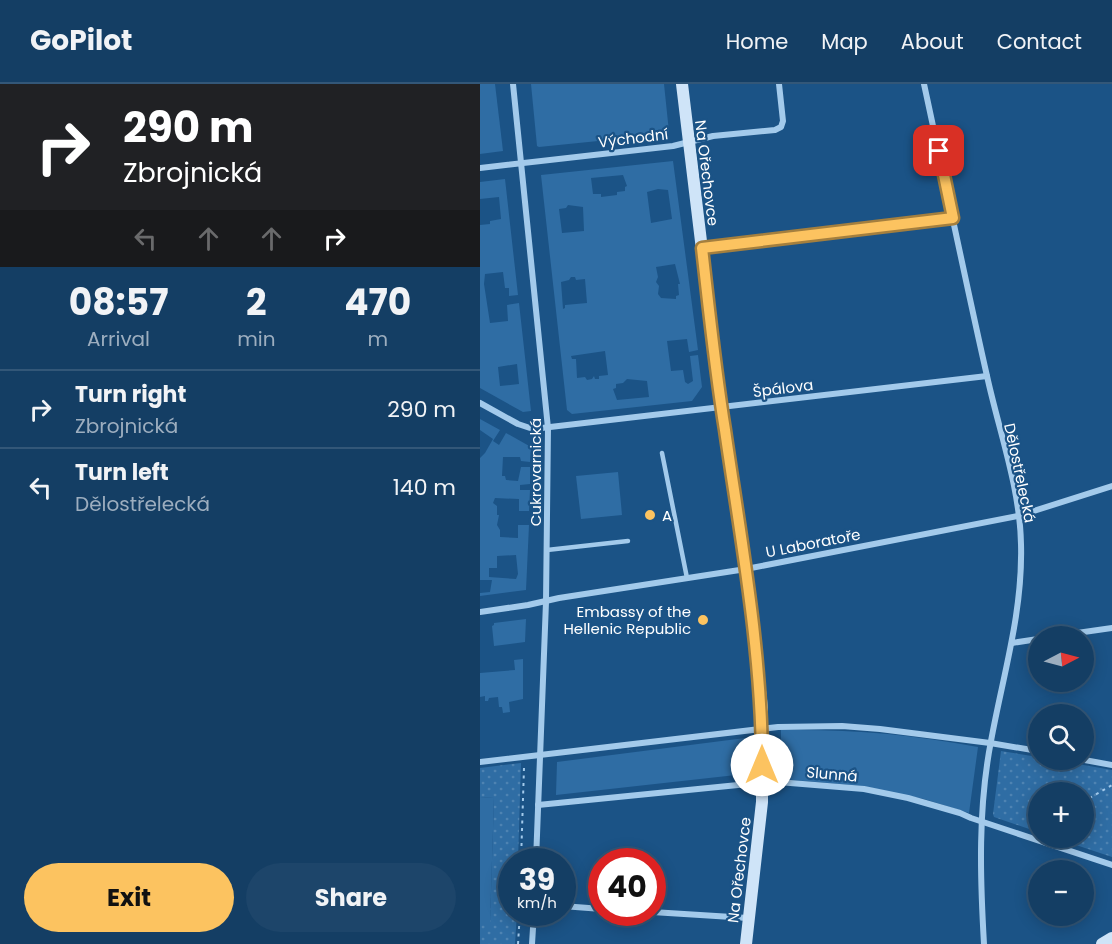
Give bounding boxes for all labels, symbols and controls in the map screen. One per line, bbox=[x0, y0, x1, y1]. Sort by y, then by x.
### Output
text: GoPilot bbox=[30, 21, 132, 60]
text: Home bbox=[726, 27, 788, 56]
text: Map bbox=[821, 27, 868, 56]
text: About bbox=[901, 27, 964, 56]
text: Contact bbox=[997, 27, 1082, 56]
text: 290 m bbox=[123, 98, 254, 157]
icon: right bbox=[24, 108, 102, 186]
street label: Na Ořechovce bbox=[690, 119, 724, 227]
street label: Východní bbox=[597, 123, 669, 153]
pin bbox=[913, 125, 964, 176]
icon: arrive bbox=[922, 134, 955, 167]
text: Zbrojnická bbox=[123, 154, 262, 191]
icon: left bbox=[129, 222, 162, 255]
icon: ahead bbox=[192, 222, 225, 255]
icon: ahead bbox=[255, 222, 288, 255]
icon: right bbox=[318, 222, 351, 255]
text: 08:57 bbox=[69, 277, 168, 328]
text: 2 bbox=[246, 277, 267, 328]
text: 470 bbox=[344, 277, 411, 328]
text: Arrival bbox=[87, 325, 150, 353]
text: min bbox=[237, 325, 275, 353]
text: m bbox=[367, 325, 388, 353]
street label: Špálova bbox=[751, 374, 815, 402]
text: Turn right bbox=[75, 379, 186, 410]
icon: right bbox=[24, 393, 57, 426]
text: 290 m bbox=[387, 394, 456, 425]
text: Zbrojnická bbox=[75, 412, 178, 440]
street label: Cukrovarnická bbox=[525, 418, 546, 526]
street label: Dělostřelecká bbox=[999, 421, 1041, 525]
text: Turn left bbox=[75, 457, 169, 488]
icon: left bbox=[24, 471, 57, 504]
text: 140 m bbox=[393, 472, 456, 503]
text: Dělostřelecká bbox=[75, 490, 210, 518]
place label: A bbox=[662, 505, 672, 526]
marker: A bbox=[643, 508, 657, 522]
street label: U Laboratoře bbox=[764, 524, 862, 562]
place label: Embassy of the Hellenic Republic bbox=[563, 601, 691, 639]
marker: Embassy of the Hellenic Republic bbox=[696, 613, 710, 627]
north arrow bbox=[1028, 626, 1094, 692]
map controls bbox=[1028, 626, 1094, 926]
button: search bbox=[1028, 704, 1094, 770]
position arrow bbox=[730, 733, 794, 797]
street label: Slunná bbox=[805, 761, 859, 787]
button: + bbox=[1028, 782, 1094, 848]
street label: Na Ořechovce bbox=[722, 816, 756, 924]
speed limit sign: 40 bbox=[588, 848, 666, 926]
text: 39 bbox=[519, 858, 555, 901]
button: − bbox=[1028, 860, 1094, 926]
button: Exit bbox=[24, 863, 234, 932]
button: Share bbox=[246, 863, 456, 932]
text: km/h bbox=[517, 892, 557, 913]

